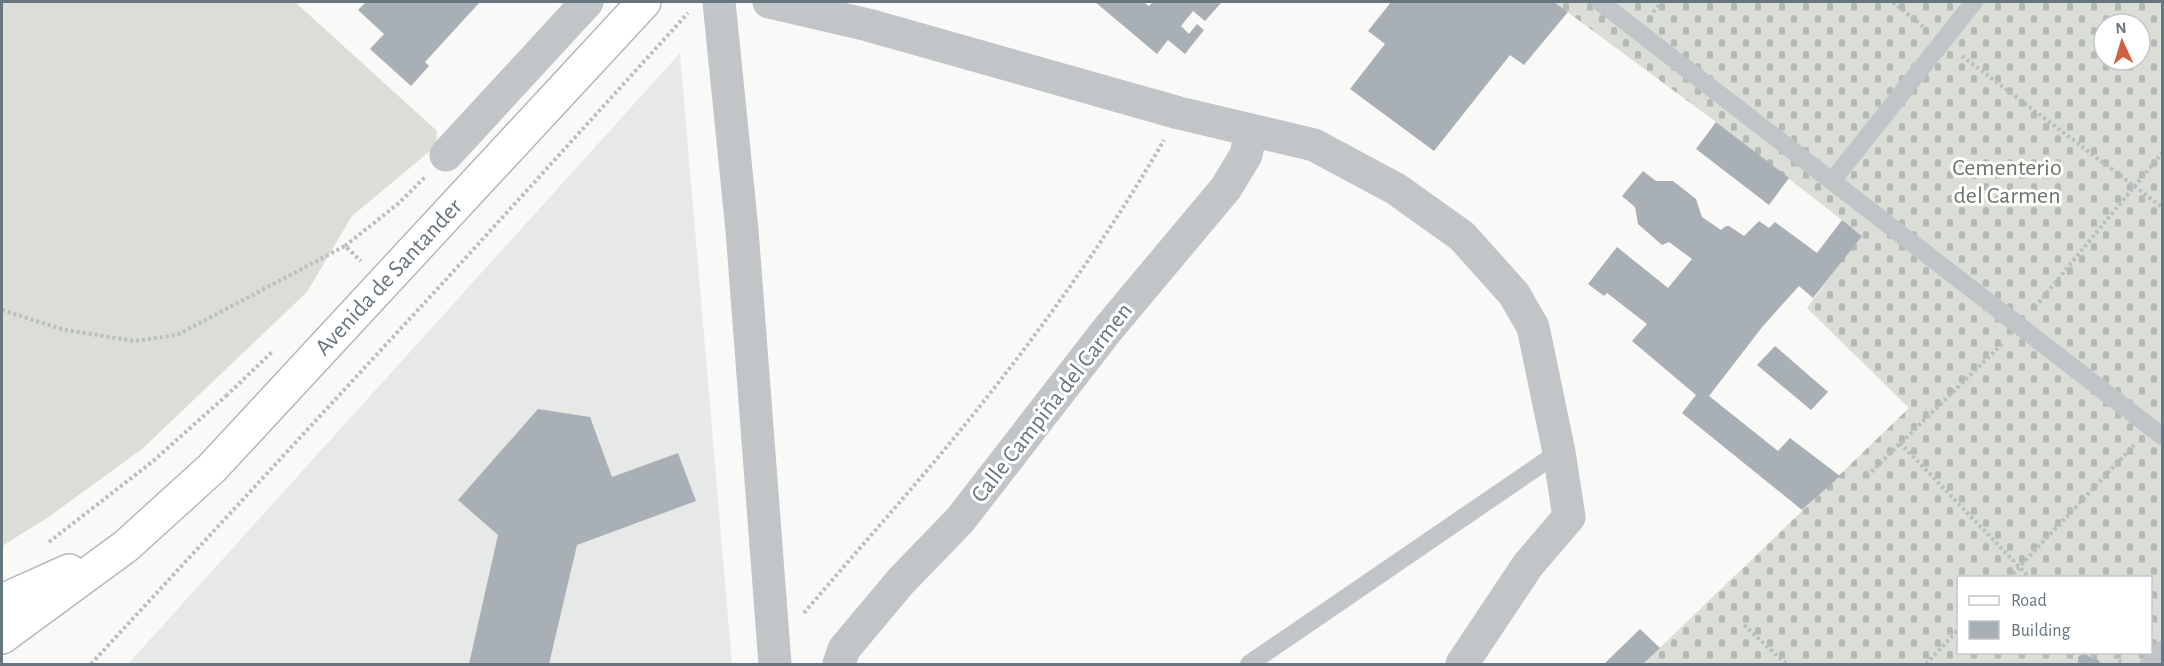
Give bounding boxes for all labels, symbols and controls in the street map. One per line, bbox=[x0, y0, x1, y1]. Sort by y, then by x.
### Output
north arrow bbox=[2092, 12, 2152, 72]
text: N bbox=[2115, 20, 2127, 36]
park label: Cementerio del Carmen bbox=[1952, 156, 2062, 208]
street label: Avenida de Santander bbox=[311, 194, 467, 360]
street label: Calle Campiña del Carmen bbox=[967, 299, 1137, 507]
legend bbox=[1957, 576, 2152, 654]
text: Road bbox=[2011, 592, 2047, 610]
text: Building bbox=[2011, 622, 2071, 640]

